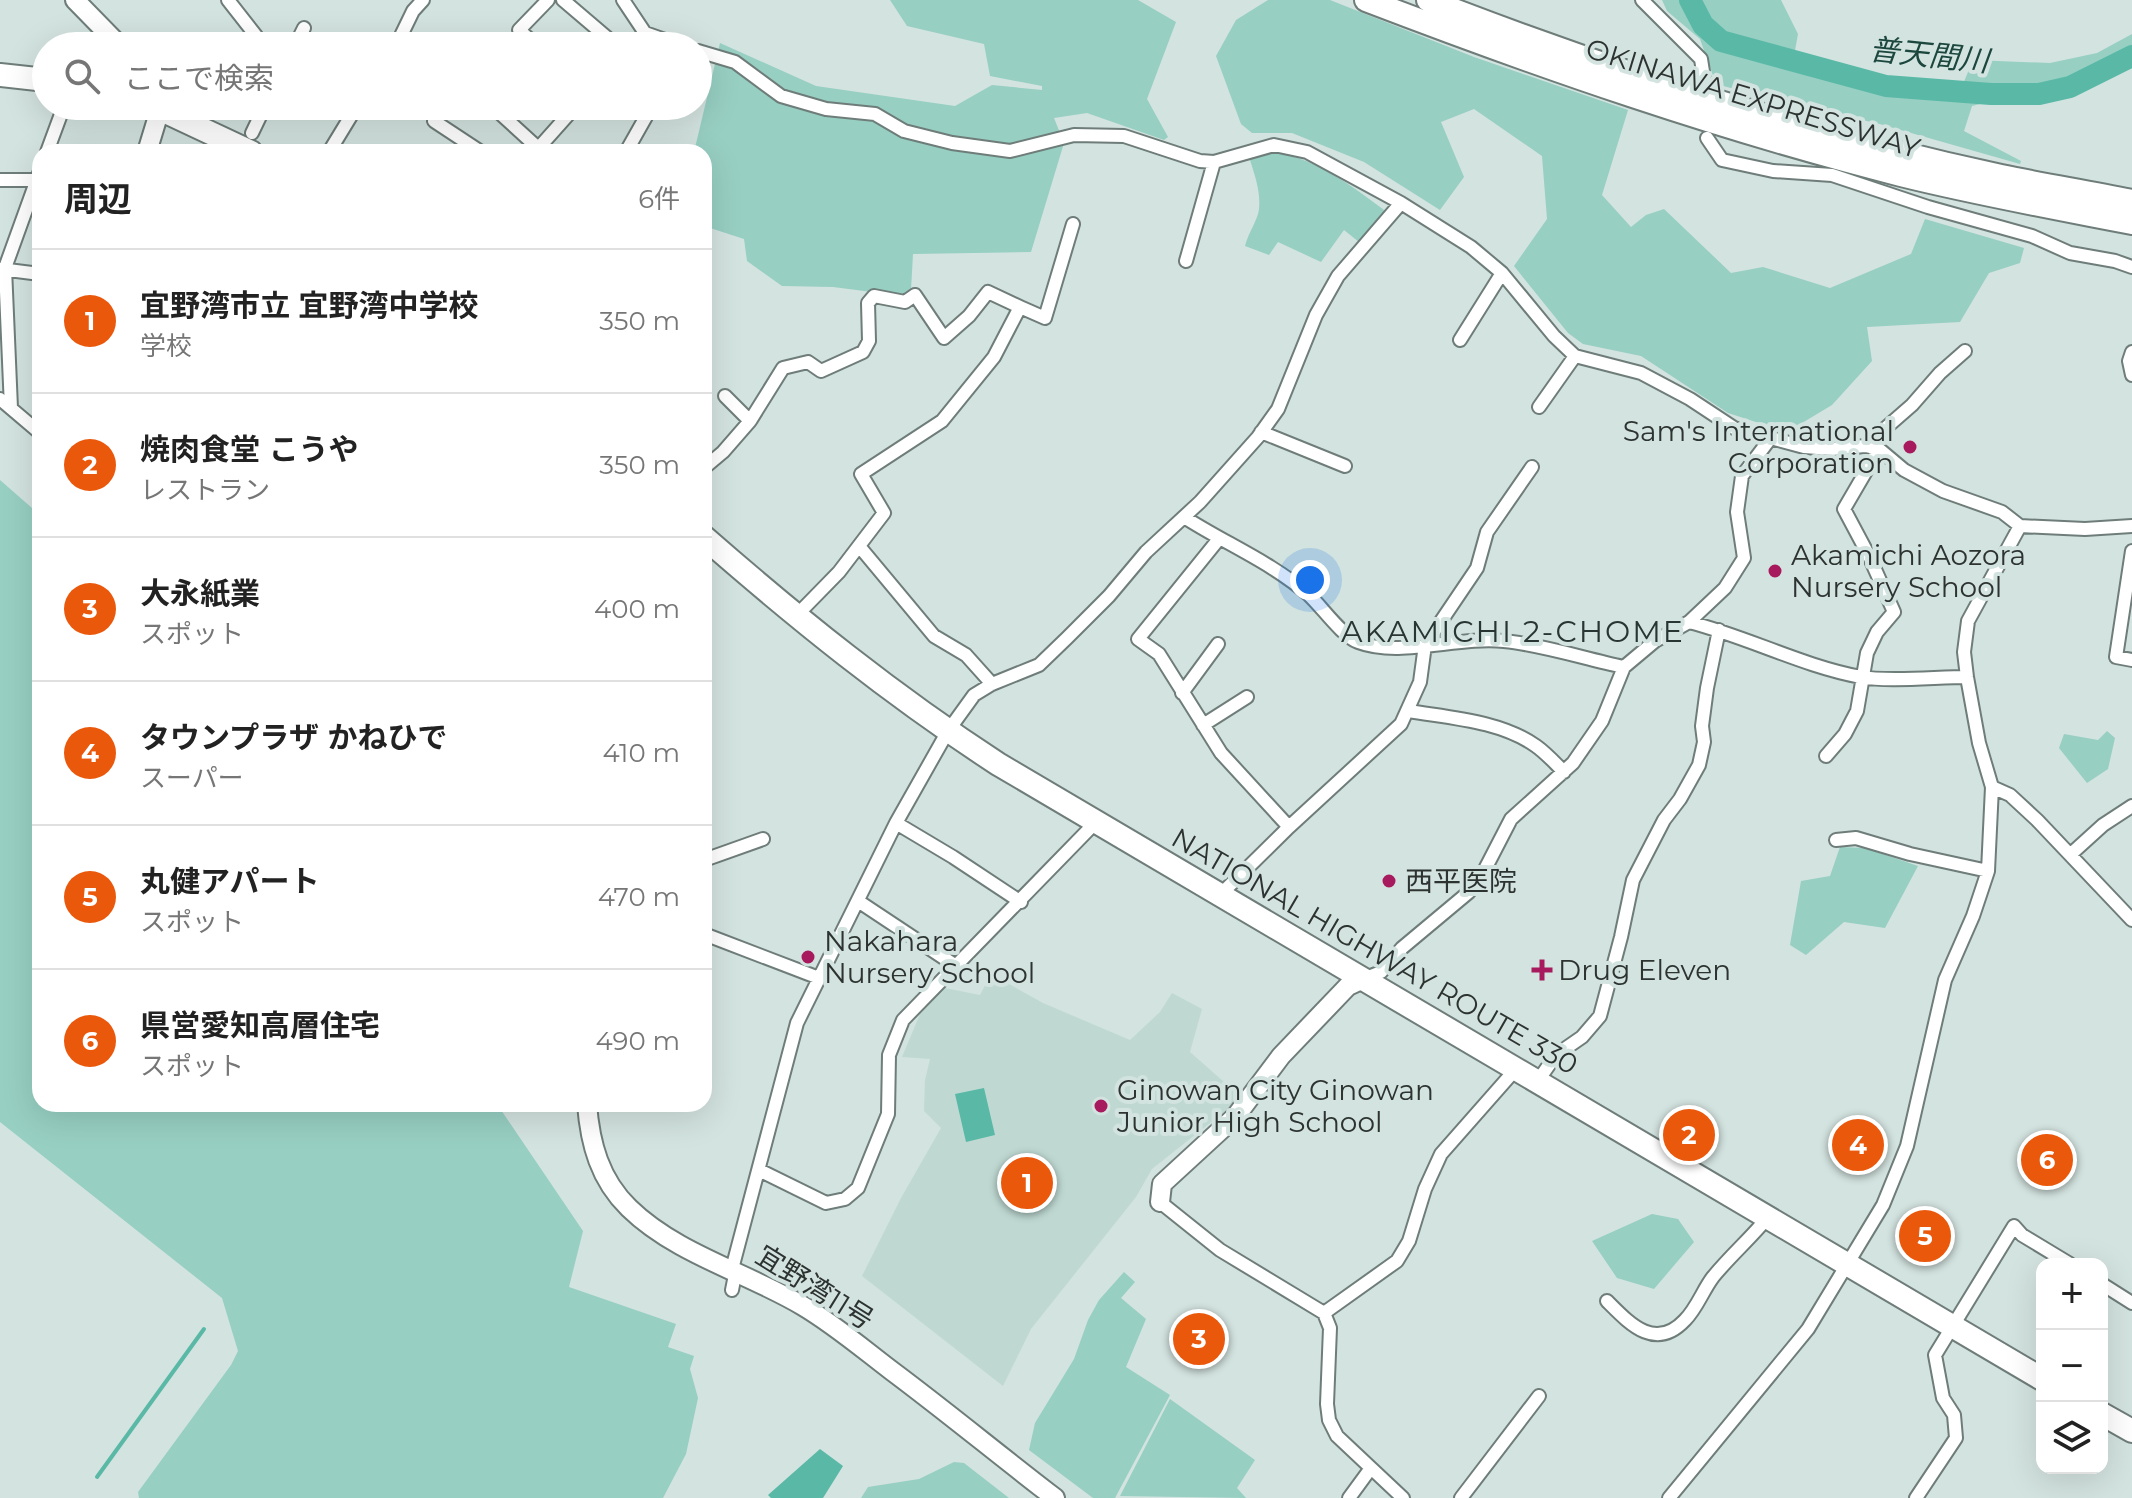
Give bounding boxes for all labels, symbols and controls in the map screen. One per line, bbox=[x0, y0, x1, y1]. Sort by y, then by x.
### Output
water label: 普天間川 bbox=[1867, 30, 1994, 80]
street label: OKINAWA EXPRESSWAY bbox=[1582, 31, 1924, 165]
search box bbox=[32, 32, 712, 120]
icon: search bbox=[60, 54, 104, 98]
text: ここで検索 bbox=[124, 60, 274, 97]
text: 周辺 bbox=[64, 178, 132, 220]
text: 6件 bbox=[638, 183, 680, 215]
text: 宜野湾市立 宜野湾中学校 bbox=[140, 287, 479, 324]
text: 1 bbox=[85, 305, 95, 337]
text: 350 m bbox=[599, 305, 680, 337]
text: 学校 bbox=[140, 330, 192, 362]
place label: Sam's International Corporation bbox=[1623, 414, 1894, 480]
text: 焼肉食堂 こうや bbox=[140, 431, 359, 468]
marker: Sam's International Corporation bbox=[1901, 438, 1919, 456]
text: 2 bbox=[82, 449, 98, 481]
text: 350 m bbox=[599, 449, 680, 481]
text: レストラン bbox=[140, 474, 270, 506]
place label: Akamichi Aozora Nursery School bbox=[1791, 538, 2026, 604]
your location bbox=[1290, 560, 1330, 600]
marker: Akamichi Aozora Nursery School bbox=[1766, 562, 1784, 580]
text: 大永紙業 bbox=[140, 575, 260, 612]
text: 3 bbox=[82, 593, 98, 625]
text: 400 m bbox=[594, 593, 680, 625]
district label: AKAMICHI 2-CHOME bbox=[1341, 613, 1685, 650]
text: スポット bbox=[140, 618, 244, 650]
text: タウンプラザ かねひで bbox=[140, 719, 448, 756]
text: 4 bbox=[81, 737, 99, 769]
text: 410 m bbox=[602, 737, 680, 769]
text: スーパー bbox=[140, 762, 244, 794]
street label: NATIONAL HIGHWAY ROUTE 330 bbox=[1166, 820, 1584, 1082]
text: 丸健アパート bbox=[140, 863, 319, 900]
place label: 西平医院 bbox=[1405, 864, 1517, 898]
marker: 西平医院 bbox=[1380, 872, 1398, 890]
text: 5 bbox=[82, 881, 98, 913]
text: 470 m bbox=[598, 881, 680, 913]
text: スポット bbox=[140, 906, 244, 938]
place label: Nakahara Nursery School bbox=[824, 924, 1035, 990]
marker: Nakahara Nursery School bbox=[799, 948, 817, 966]
place label: Drug Eleven bbox=[1558, 953, 1731, 987]
marker: Drug Eleven bbox=[1533, 961, 1551, 979]
text: 県営愛知高層住宅 bbox=[140, 1007, 380, 1044]
text: 6 bbox=[82, 1025, 98, 1057]
text: 490 m bbox=[596, 1025, 680, 1057]
text: スポット bbox=[140, 1050, 244, 1082]
place label: Ginowan City Ginowan Junior High School bbox=[1116, 1073, 1434, 1139]
marker: Ginowan City Ginowan Junior High School bbox=[1092, 1097, 1110, 1115]
pin: 2 bbox=[1663, 1105, 1715, 1165]
pin: 4 bbox=[1832, 1115, 1884, 1175]
pin: 6 bbox=[2021, 1130, 2073, 1190]
pin: 1 bbox=[1001, 1153, 1053, 1213]
pin: 5 bbox=[1899, 1206, 1951, 1266]
street label: 宜野湾11号 bbox=[750, 1238, 880, 1336]
map controls bbox=[2036, 1258, 2108, 1474]
button: + bbox=[2036, 1258, 2108, 1330]
pin: 3 bbox=[1173, 1309, 1225, 1369]
button: − bbox=[2036, 1330, 2108, 1402]
button: layers bbox=[2036, 1402, 2108, 1474]

